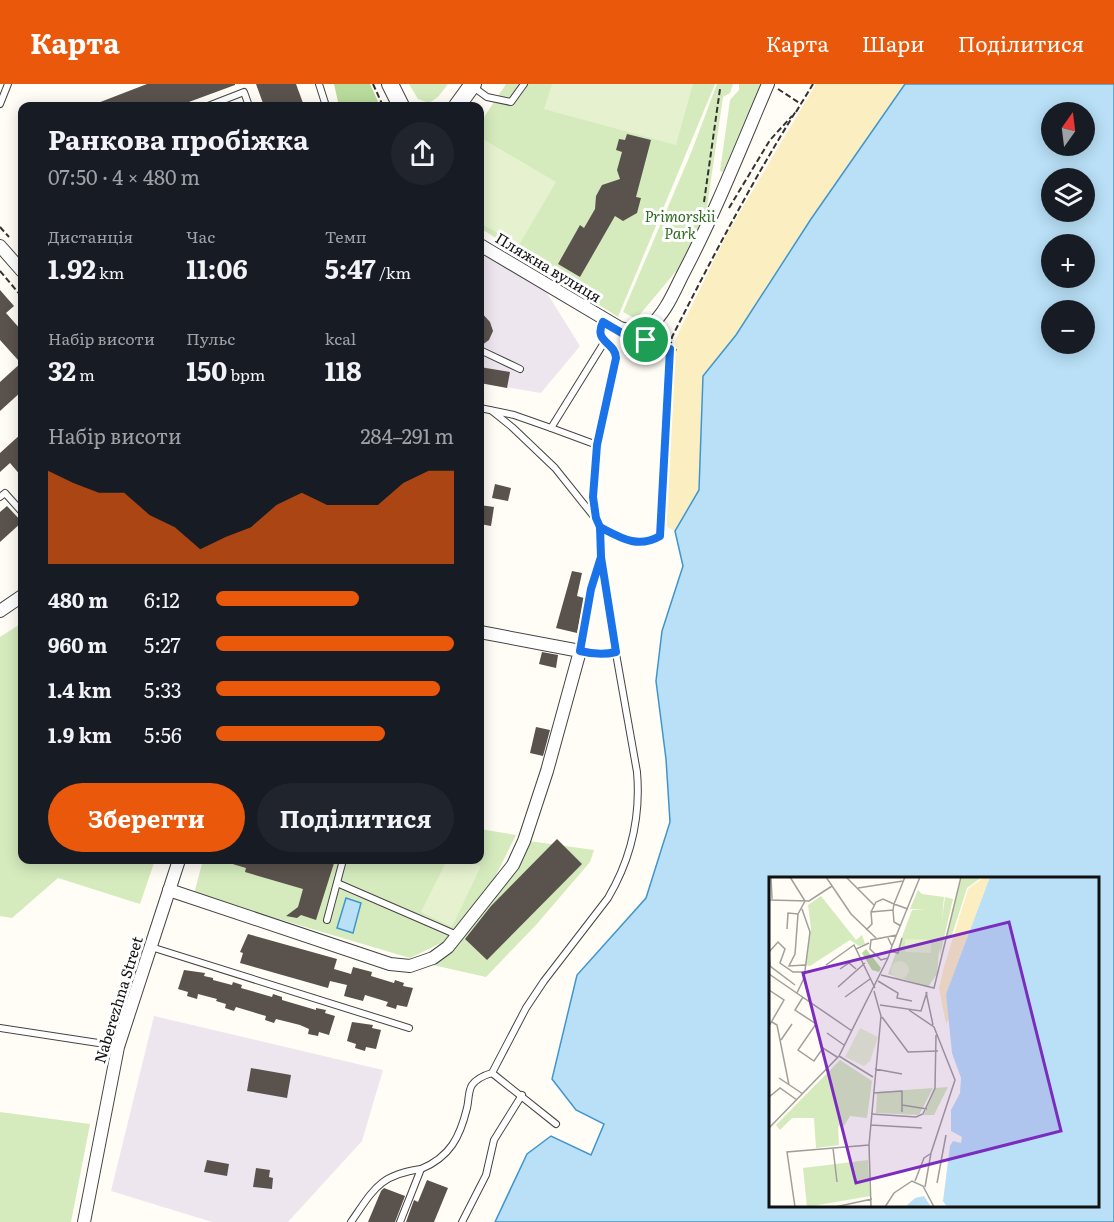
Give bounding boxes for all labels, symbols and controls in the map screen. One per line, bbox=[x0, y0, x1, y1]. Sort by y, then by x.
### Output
text: Карта bbox=[30, 21, 120, 63]
text: Карта bbox=[766, 27, 829, 58]
text: Шари bbox=[862, 27, 925, 58]
text: Поділитися bbox=[958, 27, 1084, 58]
north arrow bbox=[1041, 102, 1095, 156]
map controls bbox=[1041, 102, 1095, 354]
text: Ранкова пробіжка bbox=[48, 118, 309, 158]
button: share bbox=[391, 122, 454, 185]
text: 07:50 · 4 × 480 m bbox=[48, 161, 200, 191]
button: layers bbox=[1041, 168, 1095, 222]
park label: Primorskii Park bbox=[644, 204, 716, 244]
text: Дистанція bbox=[48, 224, 133, 248]
text: Час bbox=[186, 224, 215, 248]
text: Темп bbox=[325, 224, 367, 248]
street label: Пляжна вулиця bbox=[491, 226, 606, 308]
button: + bbox=[1041, 234, 1095, 288]
text: 1.92 bbox=[48, 248, 96, 287]
text: 11:06 bbox=[186, 248, 248, 287]
text: 5:47 bbox=[325, 248, 376, 287]
text: km bbox=[96, 260, 124, 284]
text: /km bbox=[376, 260, 411, 284]
button: − bbox=[1041, 300, 1095, 354]
pin bbox=[620, 314, 671, 365]
icon: arrive bbox=[629, 323, 662, 356]
text: Набір висоти bbox=[48, 326, 155, 350]
text: Пульс bbox=[186, 326, 235, 350]
text: kcal bbox=[325, 326, 356, 350]
text: 32 bbox=[48, 350, 76, 389]
text: 150 bbox=[186, 350, 227, 389]
text: 118 bbox=[325, 350, 362, 389]
text: m bbox=[76, 362, 95, 386]
text: bpm bbox=[227, 362, 265, 386]
text: Набір висоти bbox=[48, 420, 182, 450]
text: 284–291 m bbox=[360, 420, 454, 450]
text: 480 m bbox=[48, 584, 108, 614]
text: 6:12 bbox=[144, 584, 180, 614]
text: 960 m bbox=[48, 629, 107, 659]
text: 5:27 bbox=[144, 629, 181, 659]
text: 1.4 km bbox=[48, 674, 112, 704]
text: 5:33 bbox=[144, 674, 182, 704]
text: 1.9 km bbox=[48, 719, 112, 749]
text: 5:56 bbox=[144, 719, 182, 749]
button: Зберегти bbox=[48, 783, 245, 852]
button: Поділитися bbox=[257, 783, 454, 852]
inset map bbox=[769, 877, 1099, 1207]
street label: Naberezhna Street bbox=[87, 933, 148, 1066]

